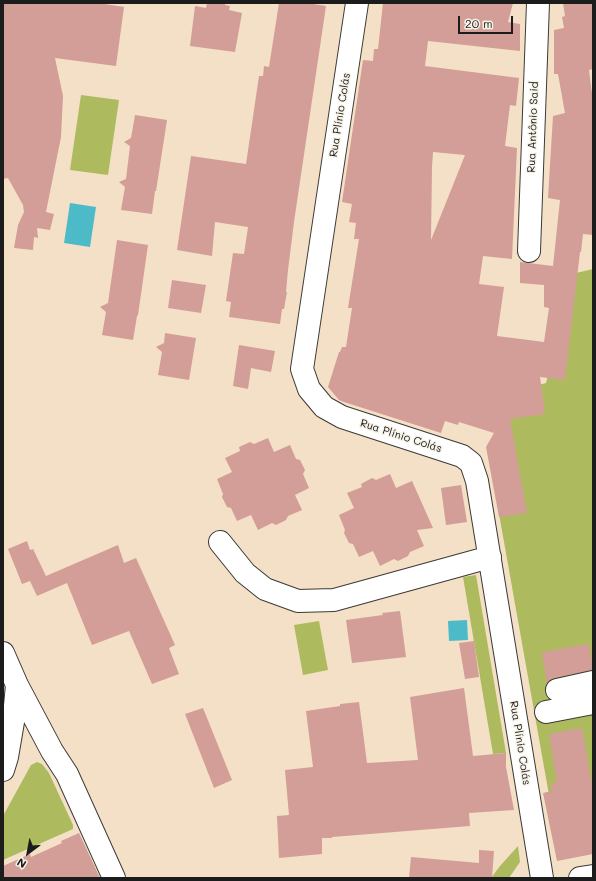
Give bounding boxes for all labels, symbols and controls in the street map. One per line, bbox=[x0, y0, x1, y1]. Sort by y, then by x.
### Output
scale bar bbox=[460, 8, 515, 34]
text: 20 m bbox=[465, 15, 493, 31]
street label: Rua Plínio Colás bbox=[327, 72, 353, 158]
street label: Rua Antônio Said bbox=[525, 81, 541, 173]
street label: Rua Plínio Colás bbox=[358, 417, 444, 455]
street label: Rua Plínio Colás bbox=[507, 700, 533, 786]
north arrow bbox=[8, 833, 48, 873]
text: N bbox=[14, 855, 29, 872]

